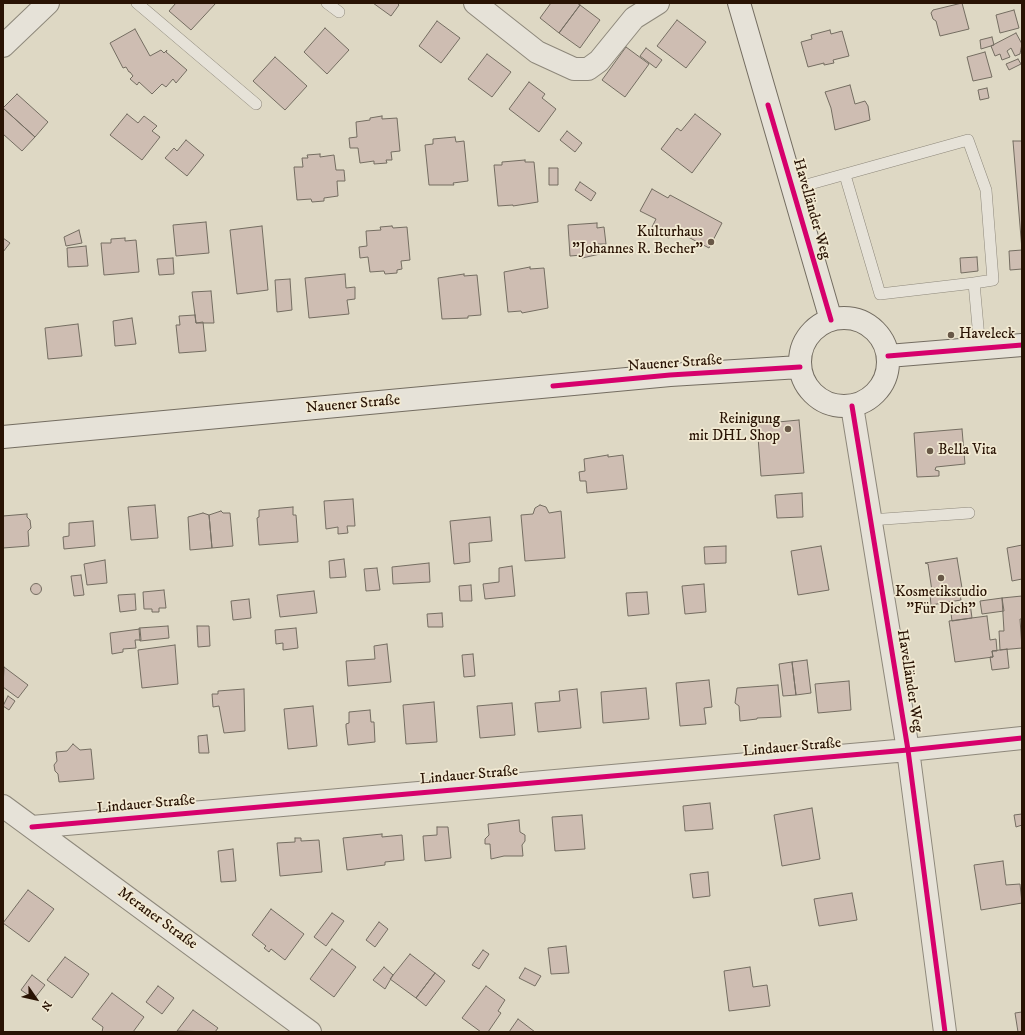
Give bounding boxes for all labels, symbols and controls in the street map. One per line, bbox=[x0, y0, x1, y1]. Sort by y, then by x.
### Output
street label: Havelländer Weg bbox=[788, 157, 834, 261]
place label: Kulturhaus "Johannes R. Becher" bbox=[572, 224, 703, 259]
marker: Kulturhaus "Johannes R. Becher" bbox=[706, 237, 716, 247]
place label: Haveleck bbox=[959, 326, 1015, 344]
marker: Haveleck bbox=[946, 330, 956, 340]
street label: Nauener Straße bbox=[627, 352, 723, 376]
street label: Nauener Straße bbox=[305, 392, 401, 418]
place label: Reinigung mit DHL Shop bbox=[689, 411, 780, 446]
marker: Reinigung mit DHL Shop bbox=[783, 424, 793, 434]
place label: Bella Vita bbox=[938, 442, 997, 460]
marker: Bella Vita bbox=[925, 446, 935, 456]
marker: Kosmetikstudio "Für Dich" bbox=[936, 573, 946, 583]
place label: Kosmetikstudio "Für Dich" bbox=[895, 584, 987, 619]
street label: Havelländer Weg bbox=[892, 628, 926, 734]
street label: Lindauer Straße bbox=[742, 735, 842, 761]
street label: Lindauer Straße bbox=[419, 763, 519, 789]
street label: Lindauer Straße bbox=[96, 792, 196, 818]
street label: Meraner Straße bbox=[114, 884, 200, 954]
north arrow bbox=[16, 979, 56, 1019]
text: N bbox=[38, 998, 54, 1013]

